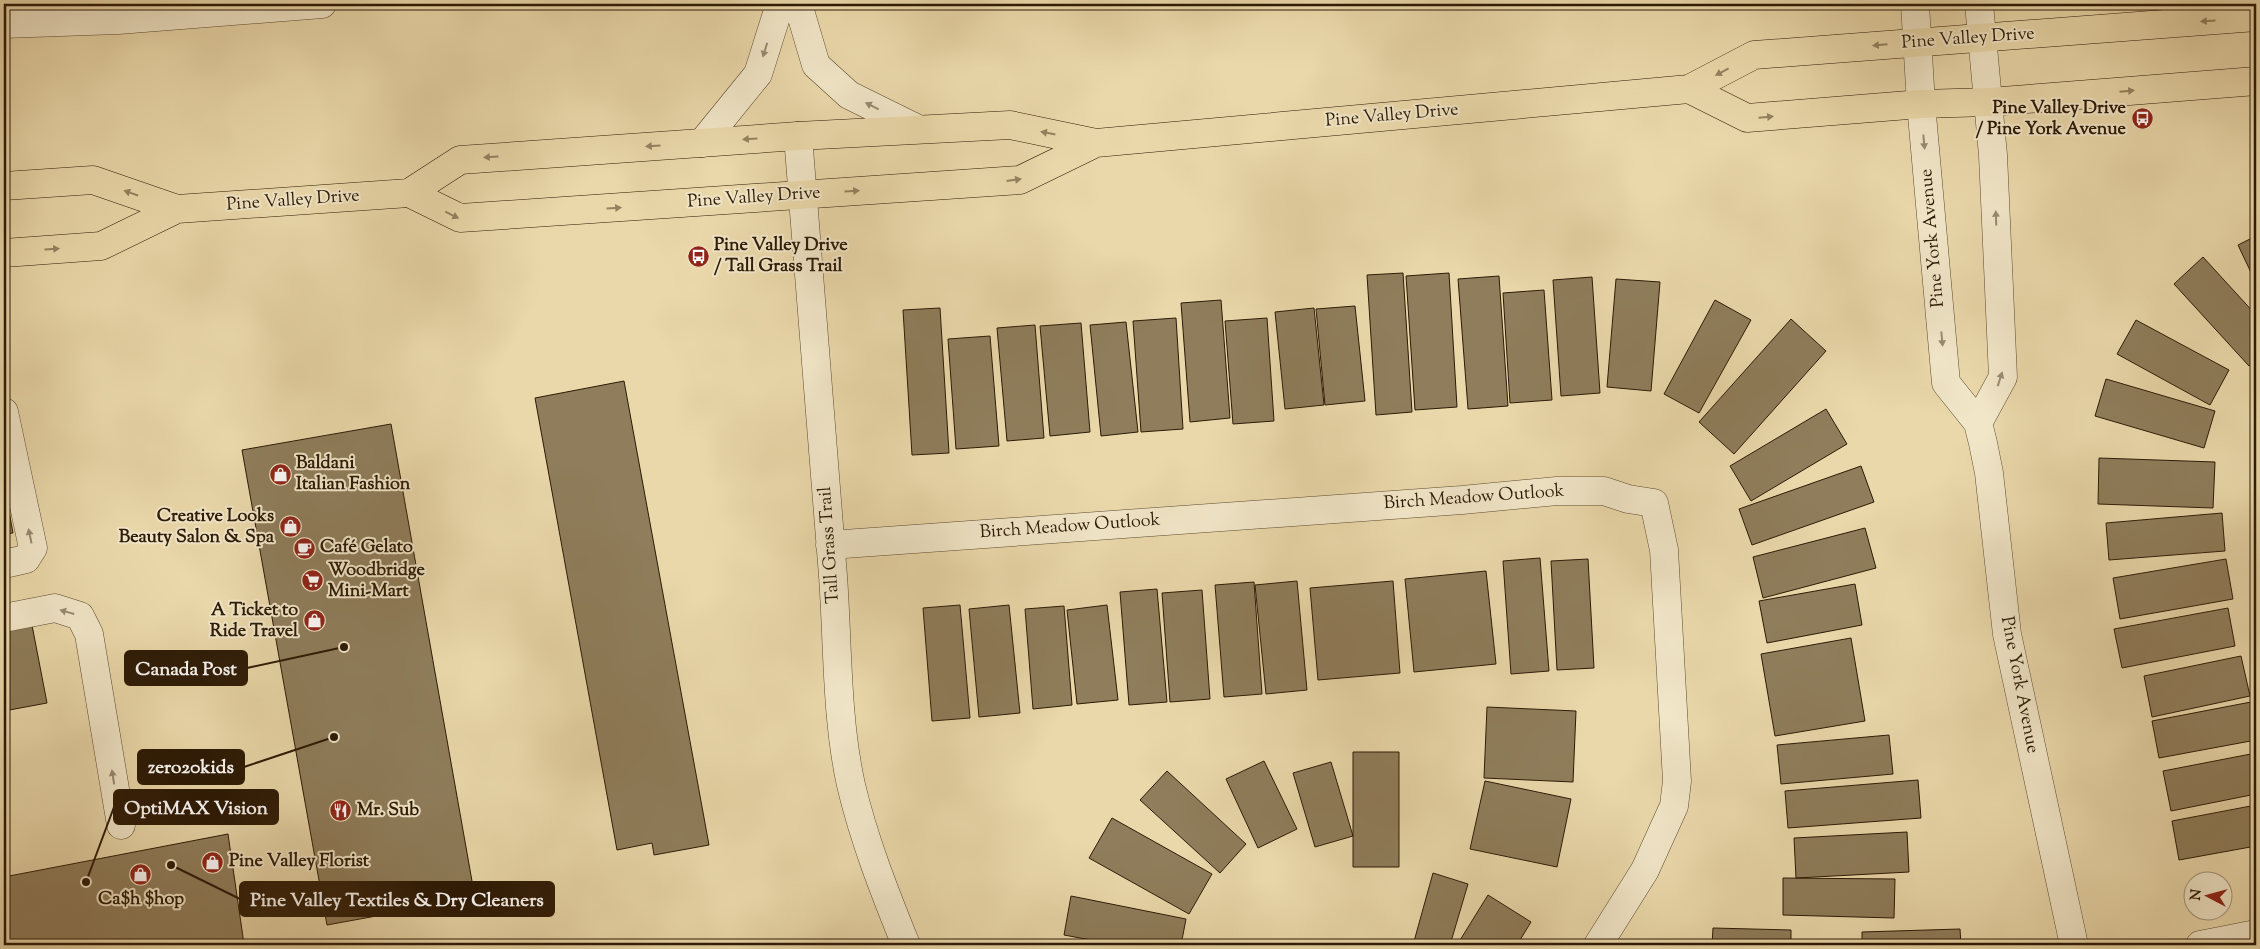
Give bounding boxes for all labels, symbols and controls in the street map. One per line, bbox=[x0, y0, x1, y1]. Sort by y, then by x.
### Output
one-way arrow bbox=[2199, 17, 2215, 25]
street label: Pine Valley Drive bbox=[1900, 21, 2036, 57]
one-way arrow bbox=[1871, 41, 1887, 49]
one-way arrow bbox=[761, 43, 769, 58]
one-way arrow bbox=[1715, 68, 1729, 76]
one-way arrow bbox=[2119, 87, 2135, 95]
place label: Pine Valley Drive / Pine York Avenue bbox=[1976, 96, 2127, 143]
street label: Pine Valley Drive bbox=[1324, 97, 1460, 135]
one-way arrow bbox=[865, 102, 879, 110]
bus stop icon: Pine Valley Drive / Pine York Avenue bbox=[2130, 107, 2154, 131]
one-way arrow bbox=[1758, 112, 1774, 120]
one-way arrow bbox=[1041, 129, 1056, 137]
one-way arrow bbox=[742, 135, 758, 143]
one-way arrow bbox=[1920, 135, 1928, 151]
one-way arrow bbox=[645, 142, 661, 150]
one-way arrow bbox=[483, 154, 499, 162]
street label: Pine York Avenue bbox=[1914, 168, 1952, 308]
one-way arrow bbox=[1006, 175, 1022, 183]
street label: Pine Valley Drive bbox=[686, 180, 822, 216]
street label: Pine Valley Drive bbox=[225, 183, 361, 219]
one-way arrow bbox=[844, 187, 860, 195]
one-way arrow bbox=[123, 189, 138, 196]
one-way arrow bbox=[606, 203, 622, 211]
one-way arrow bbox=[1992, 209, 2000, 225]
one-way arrow bbox=[445, 210, 460, 219]
place label: Pine Valley Drive / Tall Grass Trail bbox=[714, 233, 848, 280]
bus stop icon: Pine Valley Drive / Tall Grass Trail bbox=[686, 244, 710, 268]
one-way arrow bbox=[45, 245, 61, 253]
one-way arrow bbox=[1938, 331, 1946, 347]
one-way arrow bbox=[1996, 371, 2004, 386]
place label: Baldani Italian Fashion bbox=[296, 451, 411, 498]
shop icon: Baldani Italian Fashion bbox=[268, 462, 292, 486]
street label: Birch Meadow Outlook bbox=[1383, 479, 1565, 517]
street label: Tall Grass Trail bbox=[813, 486, 847, 604]
place label: Creative Looks Beauty Salon & Spa bbox=[119, 504, 275, 551]
street label: Birch Meadow Outlook bbox=[979, 508, 1161, 546]
shop icon: Creative Looks Beauty Salon & Spa bbox=[278, 515, 302, 539]
one-way arrow bbox=[26, 528, 34, 543]
place label: Café Gelato bbox=[320, 535, 413, 561]
cafe icon: Café Gelato bbox=[292, 536, 316, 560]
place label: Woodbridge Mini-Mart bbox=[328, 558, 426, 605]
supermarket icon: Woodbridge Mini-Mart bbox=[300, 569, 324, 593]
place label: A Ticket to Ride Travel bbox=[210, 598, 299, 645]
one-way arrow bbox=[59, 607, 74, 615]
shop icon: A Ticket to Ride Travel bbox=[302, 609, 326, 633]
street label: Pine York Avenue bbox=[1993, 614, 2045, 756]
callout: Canada Post bbox=[125, 651, 247, 685]
text: Canada Post bbox=[135, 657, 237, 684]
callout: zero20kids bbox=[138, 750, 244, 784]
text: zero20kids bbox=[148, 755, 235, 782]
one-way arrow bbox=[109, 769, 117, 785]
callout: OptiMAX Vision bbox=[114, 790, 278, 824]
text: OptiMAX Vision bbox=[124, 796, 269, 823]
place label: Mr. Sub bbox=[357, 798, 419, 824]
restaurant icon: Mr. Sub bbox=[329, 799, 353, 823]
place label: Pine Valley Florist bbox=[229, 849, 370, 875]
shop icon: Pine Valley Florist bbox=[201, 850, 225, 874]
shop icon: Ca$h $hop bbox=[129, 863, 153, 887]
north arrow bbox=[2182, 872, 2232, 922]
callout: Pine Valley Textiles & Dry Cleaners bbox=[240, 882, 554, 916]
place label: Ca$h $hop bbox=[98, 887, 184, 913]
text: Pine Valley Textiles & Dry Cleaners bbox=[250, 888, 544, 915]
text: N bbox=[2187, 888, 2208, 901]

